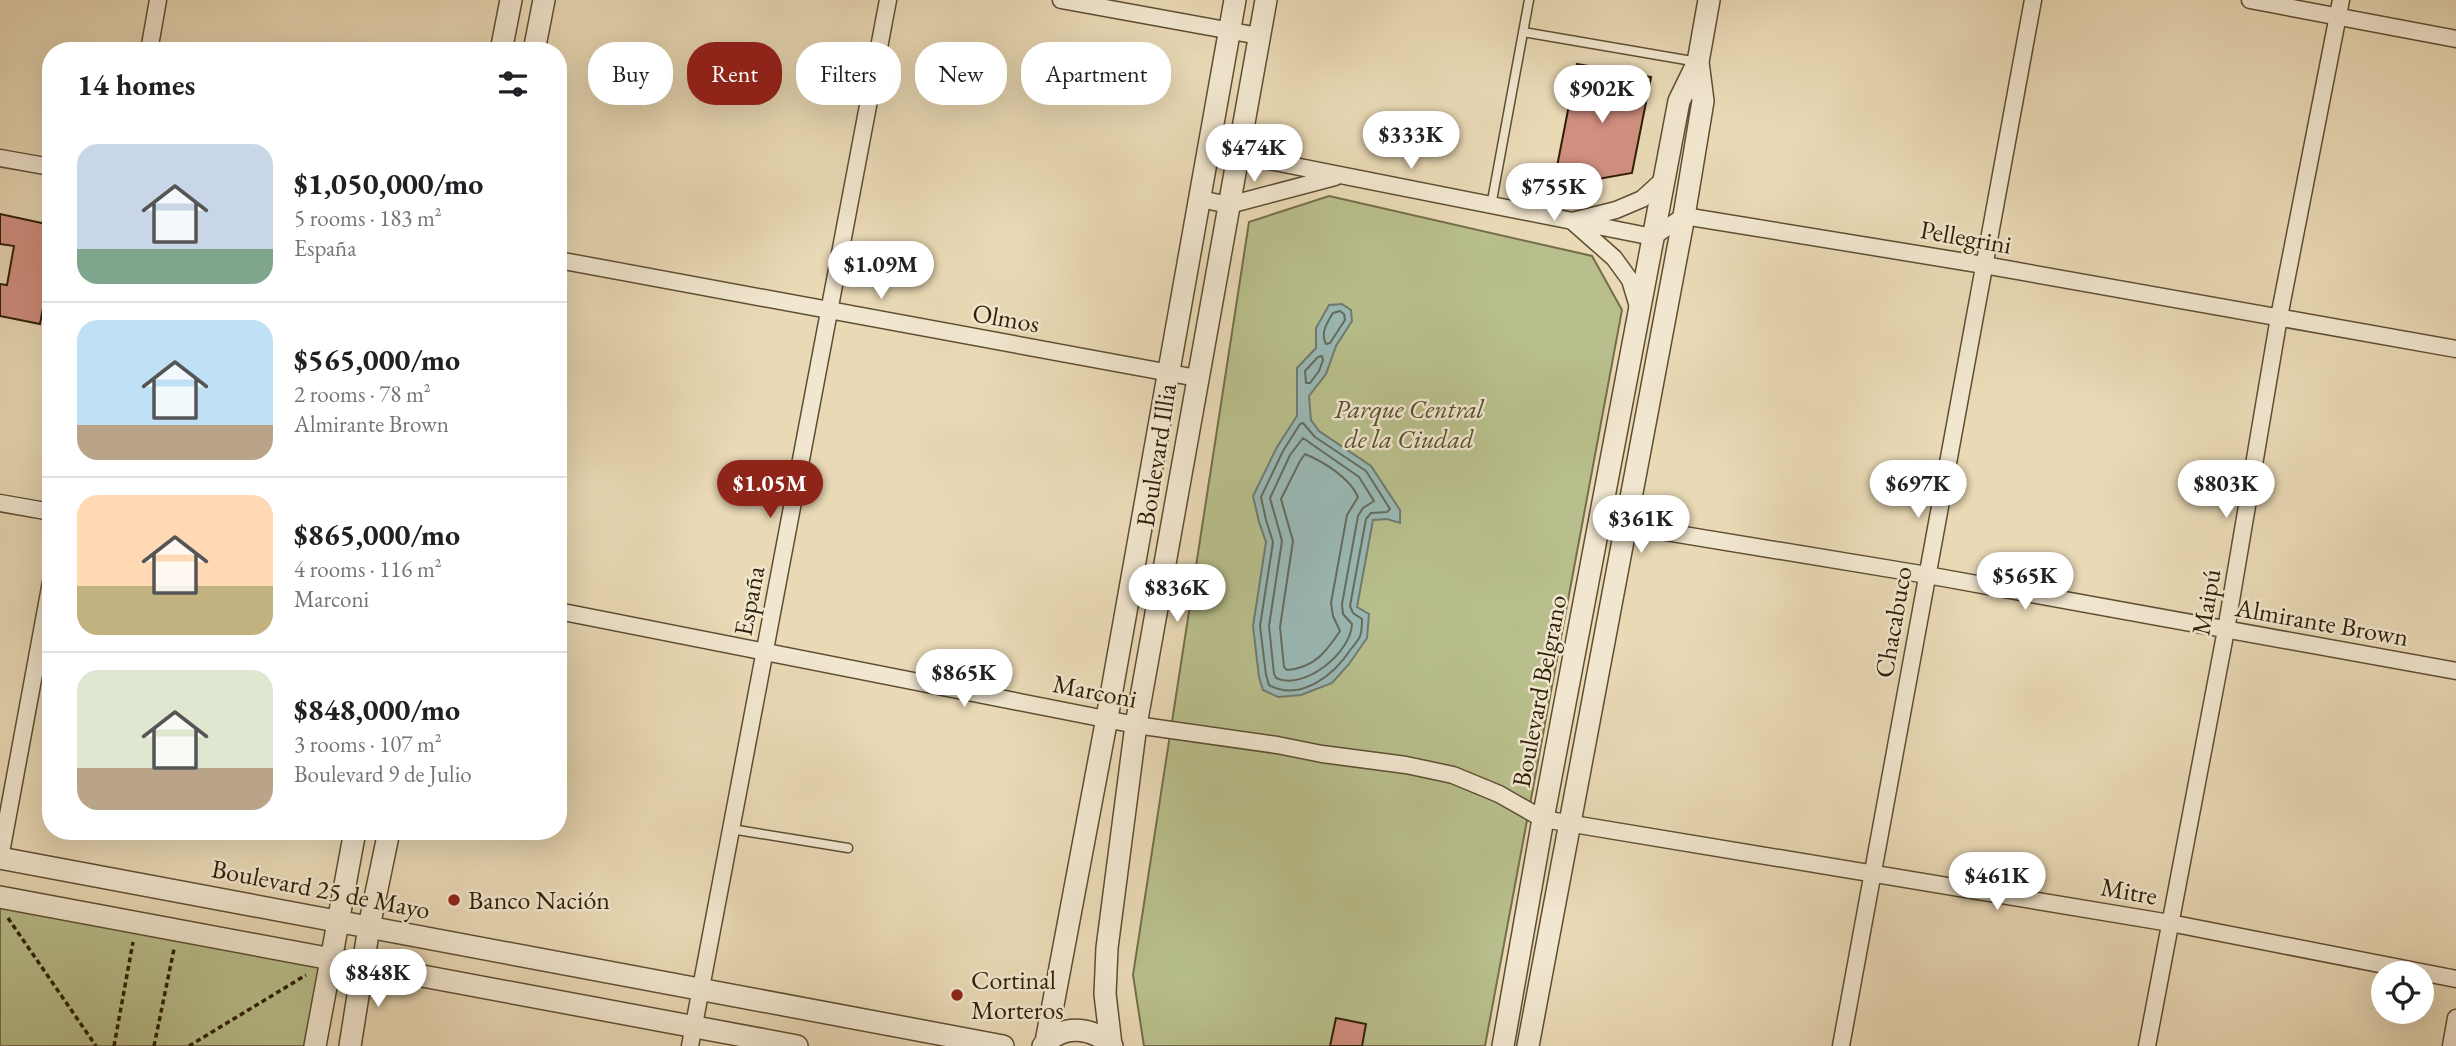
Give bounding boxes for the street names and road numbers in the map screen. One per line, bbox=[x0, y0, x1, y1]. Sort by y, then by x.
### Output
street label: Pellegrini bbox=[1918, 212, 2014, 262]
street label: Olmos bbox=[970, 295, 1042, 341]
street label: Boulevard Illia bbox=[1128, 380, 1184, 529]
street label: España bbox=[726, 563, 773, 639]
street label: Chacabuco bbox=[1866, 563, 1920, 681]
street label: Maipú bbox=[2183, 566, 2229, 638]
street label: Almirante Brown bbox=[2232, 590, 2411, 654]
street label: Boulevard Belgrano bbox=[1504, 592, 1574, 790]
street label: Marconi bbox=[1050, 666, 1140, 716]
street label: Boulevard 25 de Mayo bbox=[209, 851, 433, 927]
street label: Mitre bbox=[2098, 869, 2160, 913]

